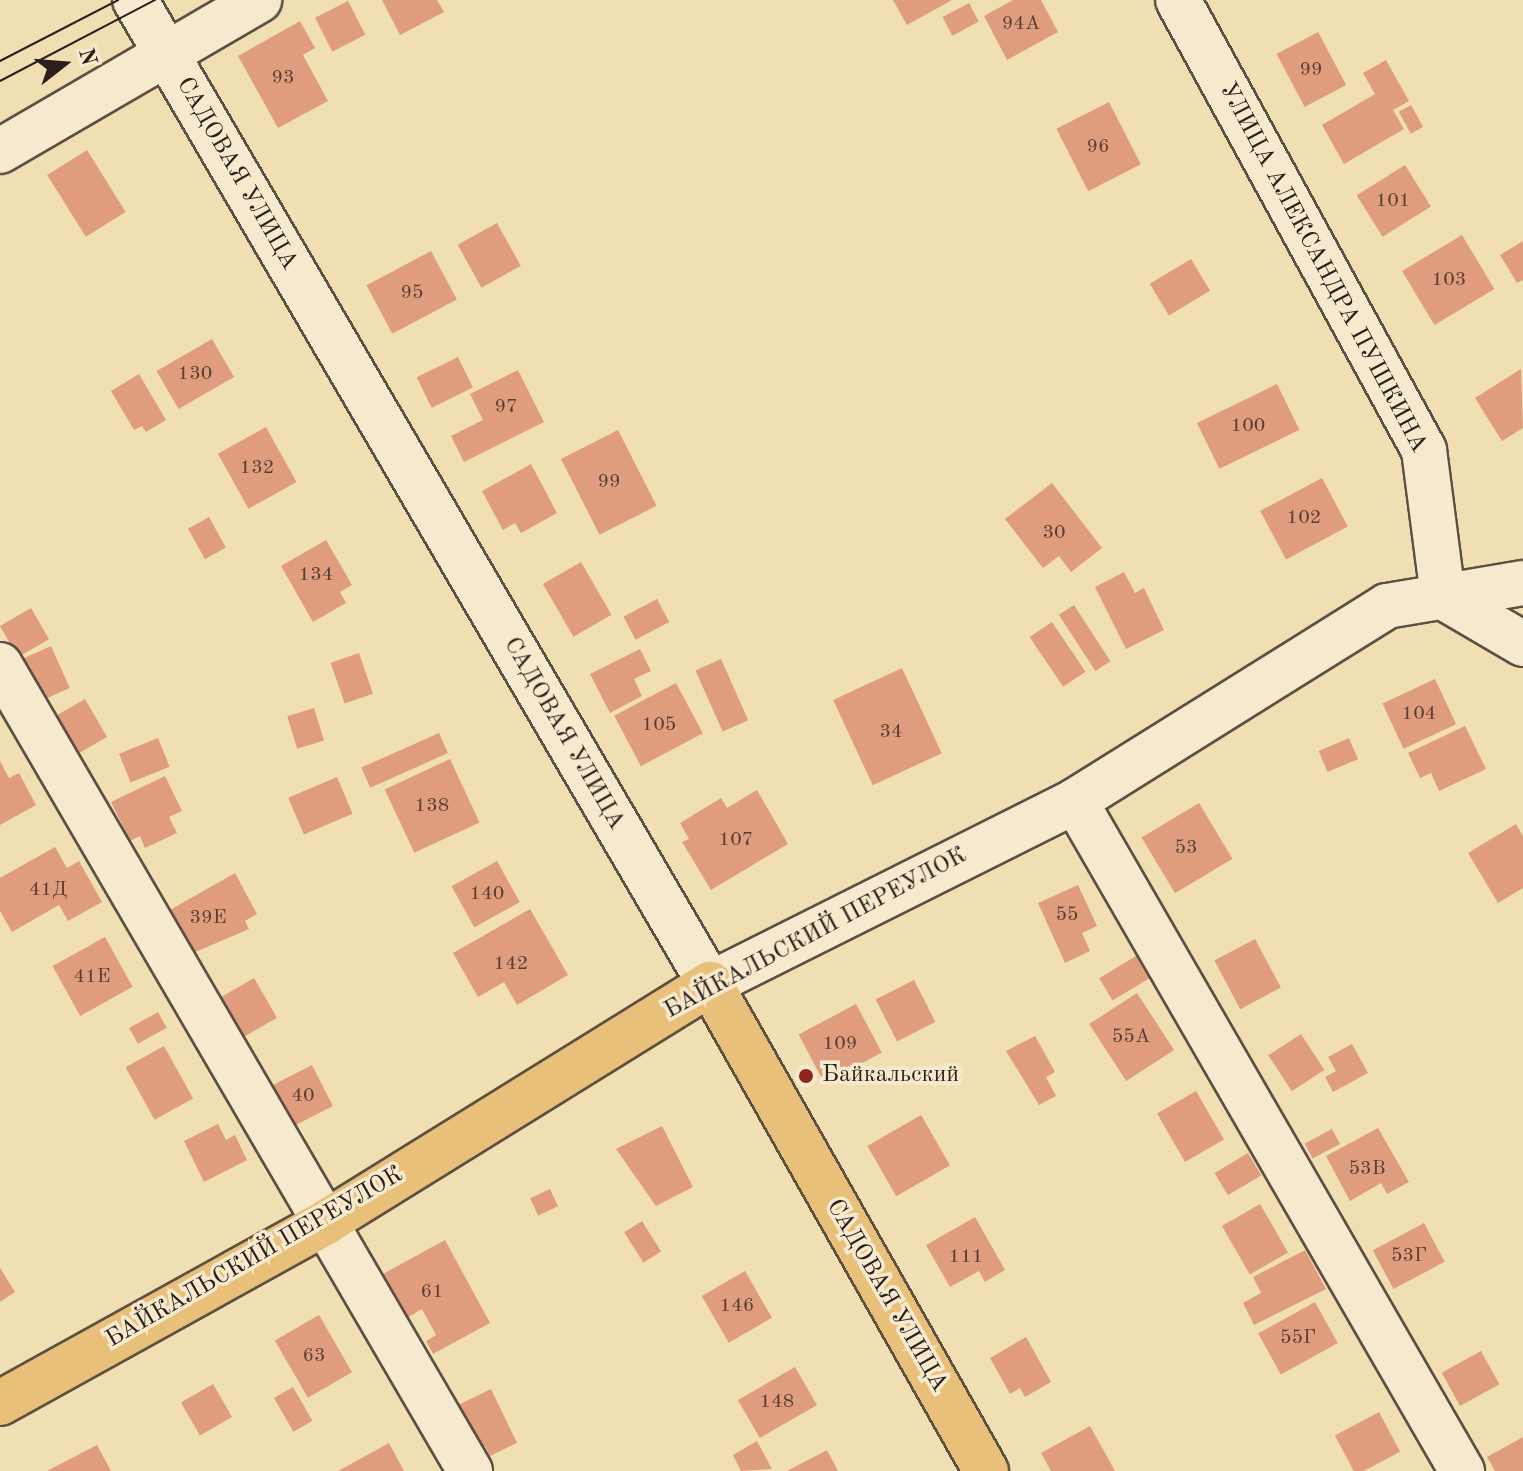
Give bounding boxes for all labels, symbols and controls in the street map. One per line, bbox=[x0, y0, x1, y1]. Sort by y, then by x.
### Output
house number: 94А bbox=[1002, 12, 1040, 36]
north arrow bbox=[24, 24, 104, 104]
text: N bbox=[74, 46, 100, 68]
house number: 99 bbox=[1299, 58, 1323, 82]
house number: 93 bbox=[271, 66, 295, 90]
street label: САДОВАЯ УЛИЦА bbox=[169, 73, 303, 275]
street label: УЛИЦА АЛЕКСАНДРА ПУШКИНА bbox=[1212, 78, 1432, 458]
house number: 96 bbox=[1086, 135, 1110, 159]
house number: 101 bbox=[1376, 189, 1410, 213]
house number: 103 bbox=[1432, 268, 1466, 292]
house number: 95 bbox=[400, 281, 424, 305]
house number: 130 bbox=[178, 362, 212, 386]
house number: 97 bbox=[494, 395, 518, 419]
house number: 100 bbox=[1231, 414, 1265, 438]
house number: 132 bbox=[240, 456, 274, 480]
house number: 99 bbox=[597, 470, 621, 494]
house number: 102 bbox=[1287, 506, 1321, 530]
house number: 30 bbox=[1042, 521, 1066, 545]
house number: 134 bbox=[299, 563, 333, 587]
street label: САДОВАЯ УЛИЦА bbox=[496, 633, 630, 835]
house number: 104 bbox=[1402, 702, 1436, 726]
house number: 105 bbox=[642, 713, 676, 737]
house number: 34 bbox=[879, 720, 903, 744]
house number: 138 bbox=[415, 794, 449, 818]
house number: 107 bbox=[719, 828, 753, 852]
house number: 53 bbox=[1174, 836, 1198, 860]
street label: БАЙКАЛЬСКИЙ ПЕРЕУЛОК bbox=[660, 842, 972, 1026]
house number: 41Д bbox=[29, 878, 67, 902]
house number: 140 bbox=[470, 882, 504, 906]
house number: 55 bbox=[1055, 903, 1079, 927]
house number: 39Е bbox=[190, 906, 226, 930]
house number: 142 bbox=[494, 952, 528, 976]
house number: 41Е bbox=[74, 965, 110, 989]
house number: 55А bbox=[1112, 1025, 1150, 1049]
house number: 109 bbox=[823, 1032, 857, 1056]
place label: Байкальский bbox=[822, 1062, 959, 1090]
marker: Байкальский bbox=[797, 1067, 815, 1085]
house number: 40 bbox=[291, 1084, 315, 1108]
house number: 53В bbox=[1349, 1157, 1385, 1181]
street label: БАЙКАЛЬСКИЙ ПЕРЕУЛОК bbox=[101, 1161, 409, 1355]
street label: САДОВАЯ УЛИЦА bbox=[819, 1195, 953, 1397]
house number: 53Г bbox=[1391, 1244, 1427, 1268]
house number: 111 bbox=[949, 1245, 983, 1269]
house number: 61 bbox=[420, 1280, 444, 1304]
house number: 146 bbox=[720, 1294, 754, 1318]
house number: 55Г bbox=[1280, 1326, 1316, 1350]
house number: 63 bbox=[302, 1344, 326, 1368]
house number: 148 bbox=[760, 1390, 794, 1414]

